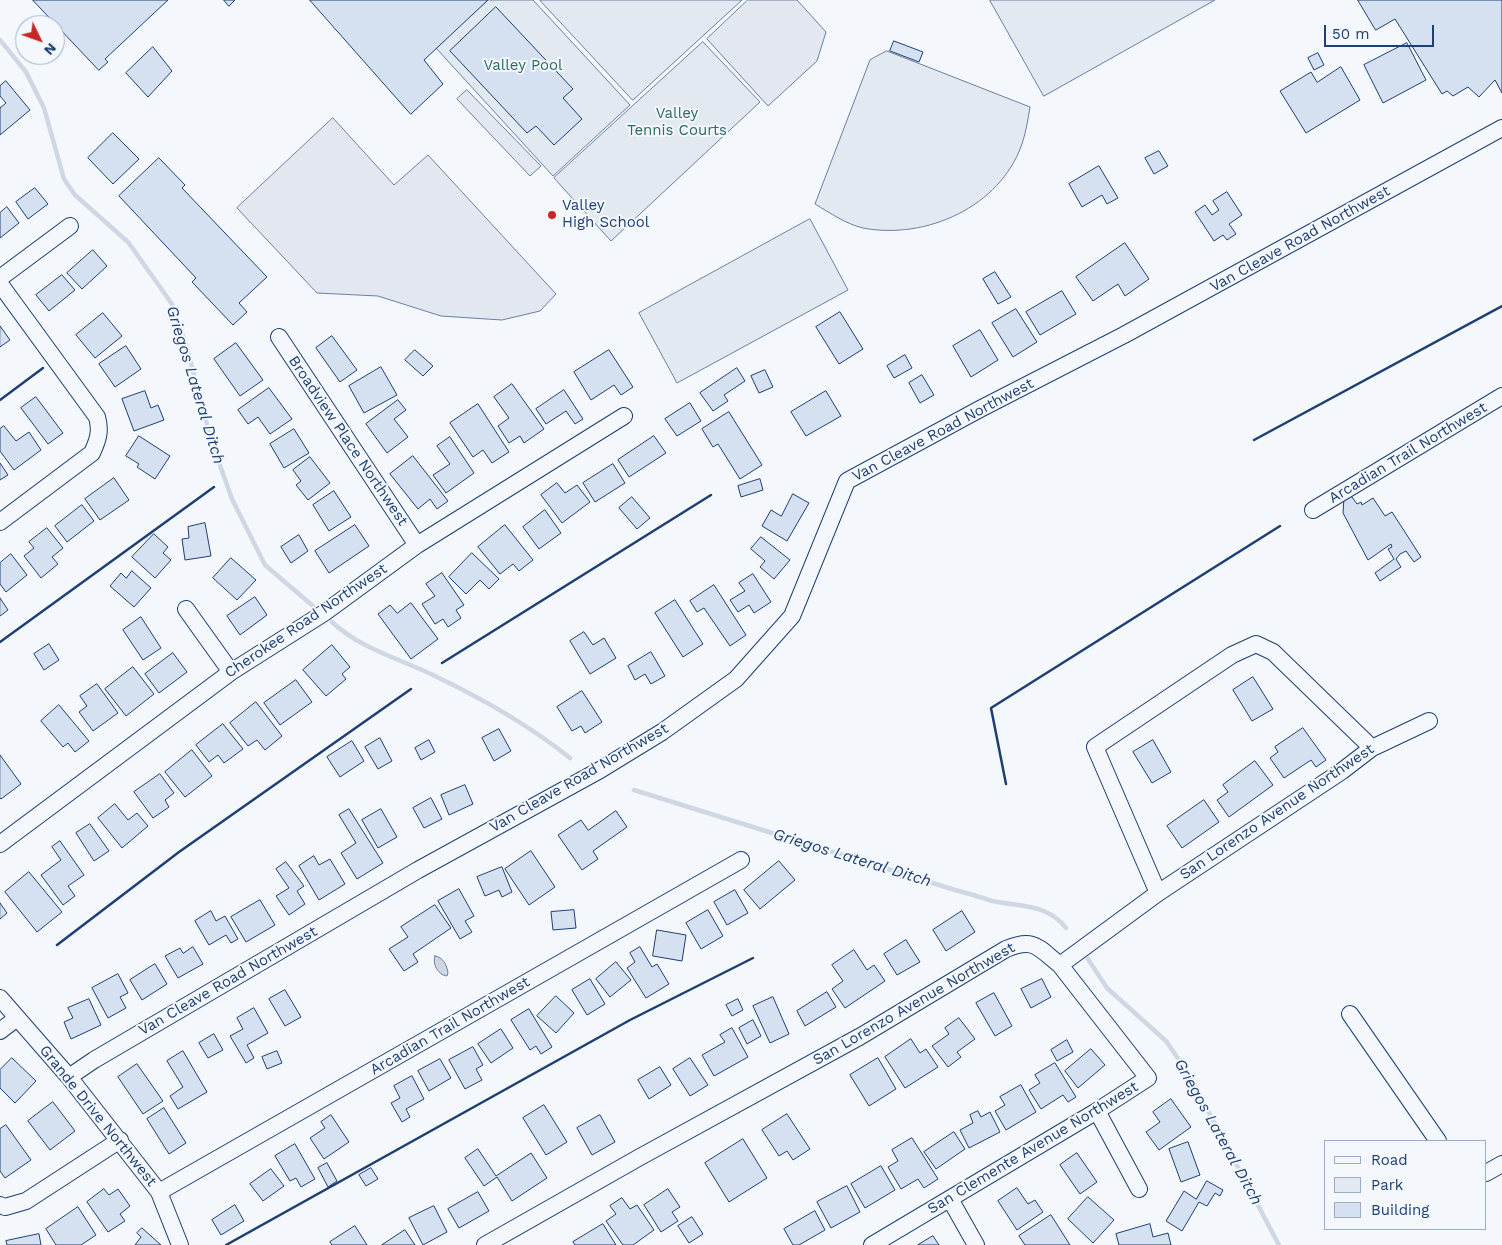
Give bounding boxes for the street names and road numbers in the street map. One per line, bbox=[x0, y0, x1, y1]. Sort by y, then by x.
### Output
street label: Van Cleave Road Northwest bbox=[1207, 182, 1393, 296]
street label: Broadview Place Northwest bbox=[284, 353, 412, 529]
street label: Van Cleave Road Northwest bbox=[849, 374, 1037, 486]
street label: Arcadian Trail Northwest bbox=[1326, 399, 1490, 507]
street label: Cherokee Road Northwest bbox=[222, 560, 390, 682]
street label: Van Cleave Road Northwest bbox=[487, 719, 671, 837]
street label: San Lorenzo Avenue Northwest bbox=[1177, 740, 1377, 884]
street label: Van Cleave Road Northwest bbox=[136, 922, 320, 1040]
street label: San Lorenzo Avenue Northwest bbox=[810, 939, 1018, 1069]
street label: Arcadian Trail Northwest bbox=[367, 973, 533, 1079]
street label: Grande Drive Northwest bbox=[36, 1042, 160, 1190]
street label: San Clemente Avenue Northwest bbox=[924, 1078, 1142, 1218]

